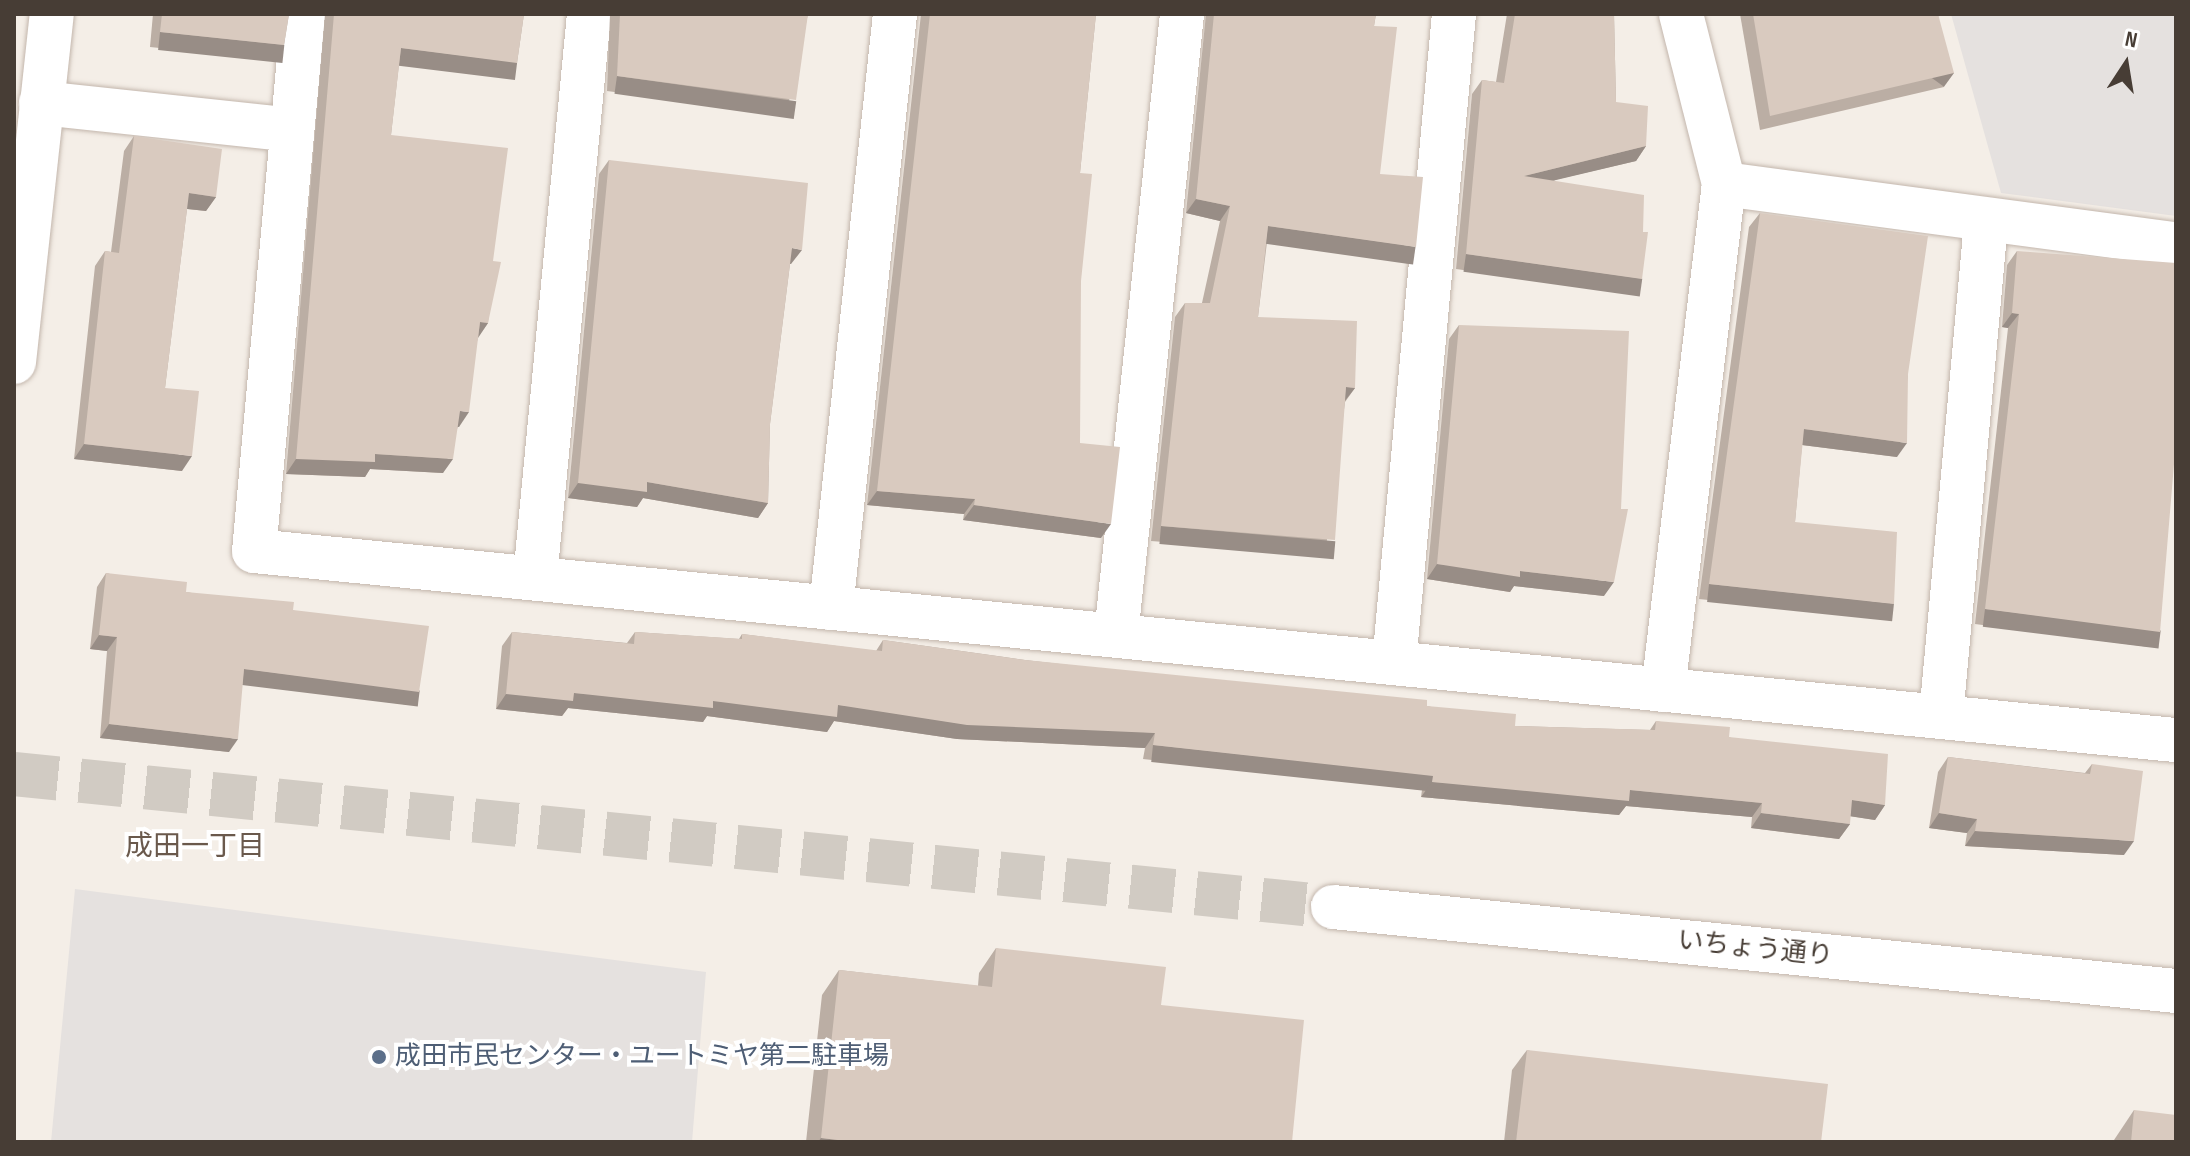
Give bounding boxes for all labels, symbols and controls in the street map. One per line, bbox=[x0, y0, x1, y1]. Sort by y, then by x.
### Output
north arrow bbox=[2086, 24, 2166, 104]
text: N bbox=[2123, 26, 2140, 54]
district label: 成田一丁目 bbox=[125, 830, 265, 864]
street label: いちょう通り bbox=[1676, 925, 1834, 973]
place label: 成田市民センター・ユートミヤ第二駐車場 bbox=[395, 1041, 889, 1073]
marker: 成田市民センター・ユートミヤ第二駐車場 bbox=[370, 1048, 388, 1066]

